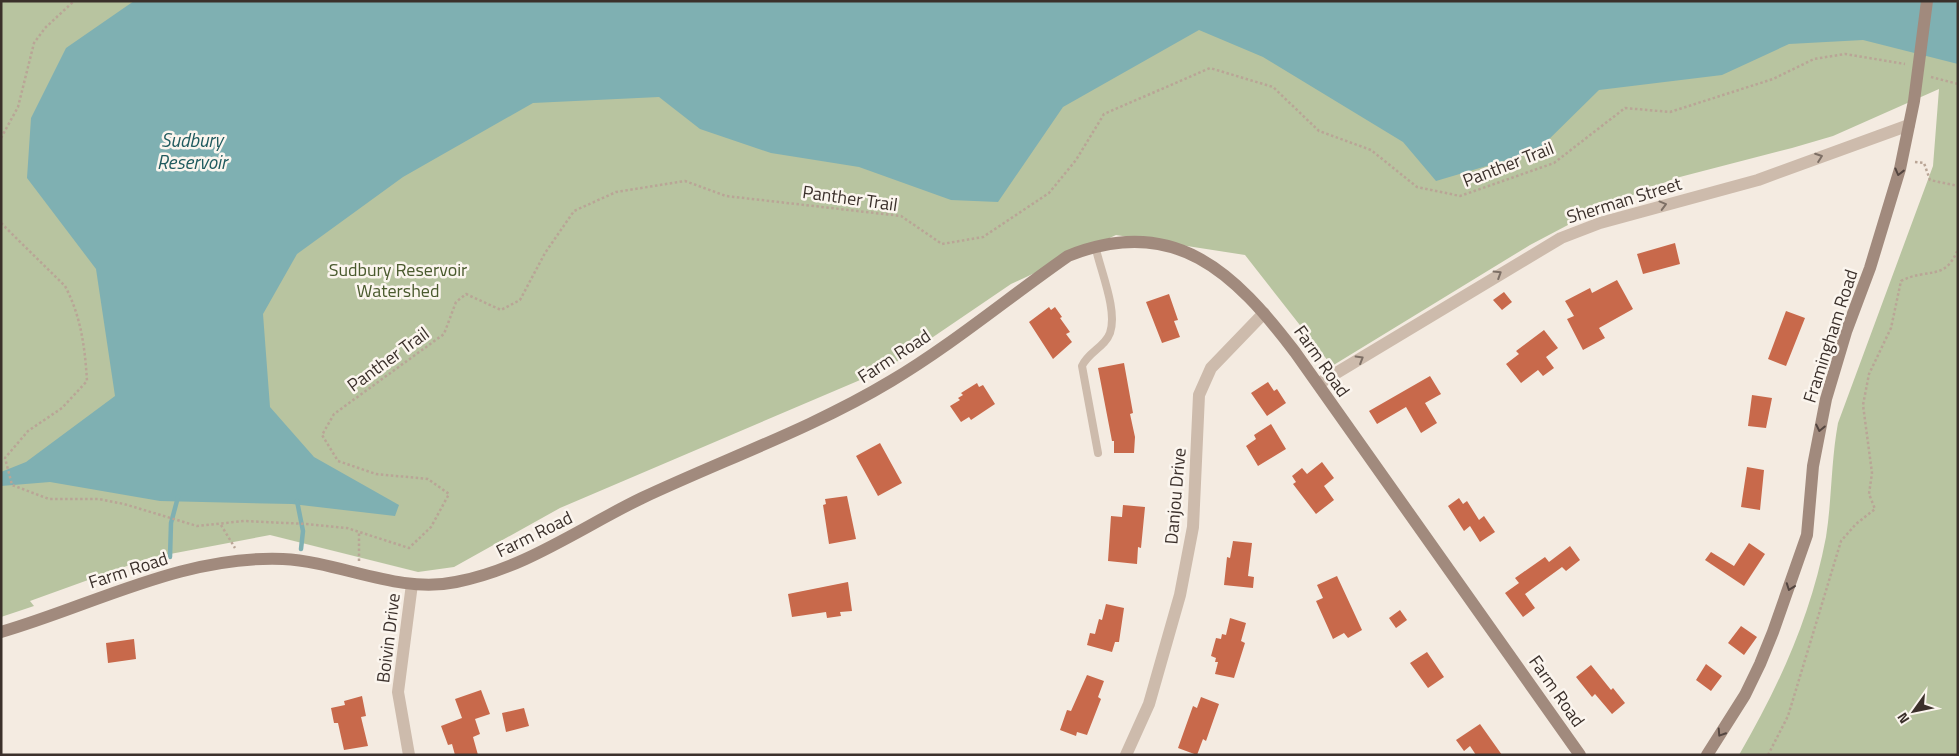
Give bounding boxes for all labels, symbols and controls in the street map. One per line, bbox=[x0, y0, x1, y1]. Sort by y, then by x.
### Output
water label: Sudbury Reservoir bbox=[157, 125, 229, 176]
street label: Panther Trail bbox=[1458, 134, 1558, 194]
one-way arrow bbox=[1814, 153, 1822, 163]
one-way arrow bbox=[1894, 168, 1904, 176]
street label: Sherman Street bbox=[1563, 170, 1685, 230]
street label: Panther Trail bbox=[801, 178, 899, 218]
one-way arrow bbox=[1659, 201, 1667, 211]
park label: Sudbury Reservoir Watershed bbox=[329, 256, 467, 304]
street label: Framingham Road bbox=[1796, 266, 1864, 406]
one-way arrow bbox=[1493, 271, 1502, 281]
street label: Panther Trail bbox=[341, 320, 435, 398]
street label: Farm Road bbox=[1287, 320, 1357, 402]
street label: Farm Road bbox=[852, 322, 936, 390]
one-way arrow bbox=[1354, 355, 1363, 365]
one-way arrow bbox=[1815, 423, 1826, 432]
street label: Danjou Drive bbox=[1157, 447, 1193, 545]
street label: Farm Road bbox=[491, 504, 577, 564]
street label: Farm Road bbox=[85, 544, 171, 596]
one-way arrow bbox=[1786, 582, 1796, 590]
street label: Boivin Drive bbox=[369, 592, 407, 684]
street label: Farm Road bbox=[1522, 650, 1592, 732]
north arrow bbox=[1889, 686, 1939, 736]
text: N bbox=[1891, 709, 1914, 728]
one-way arrow bbox=[1718, 728, 1727, 737]

